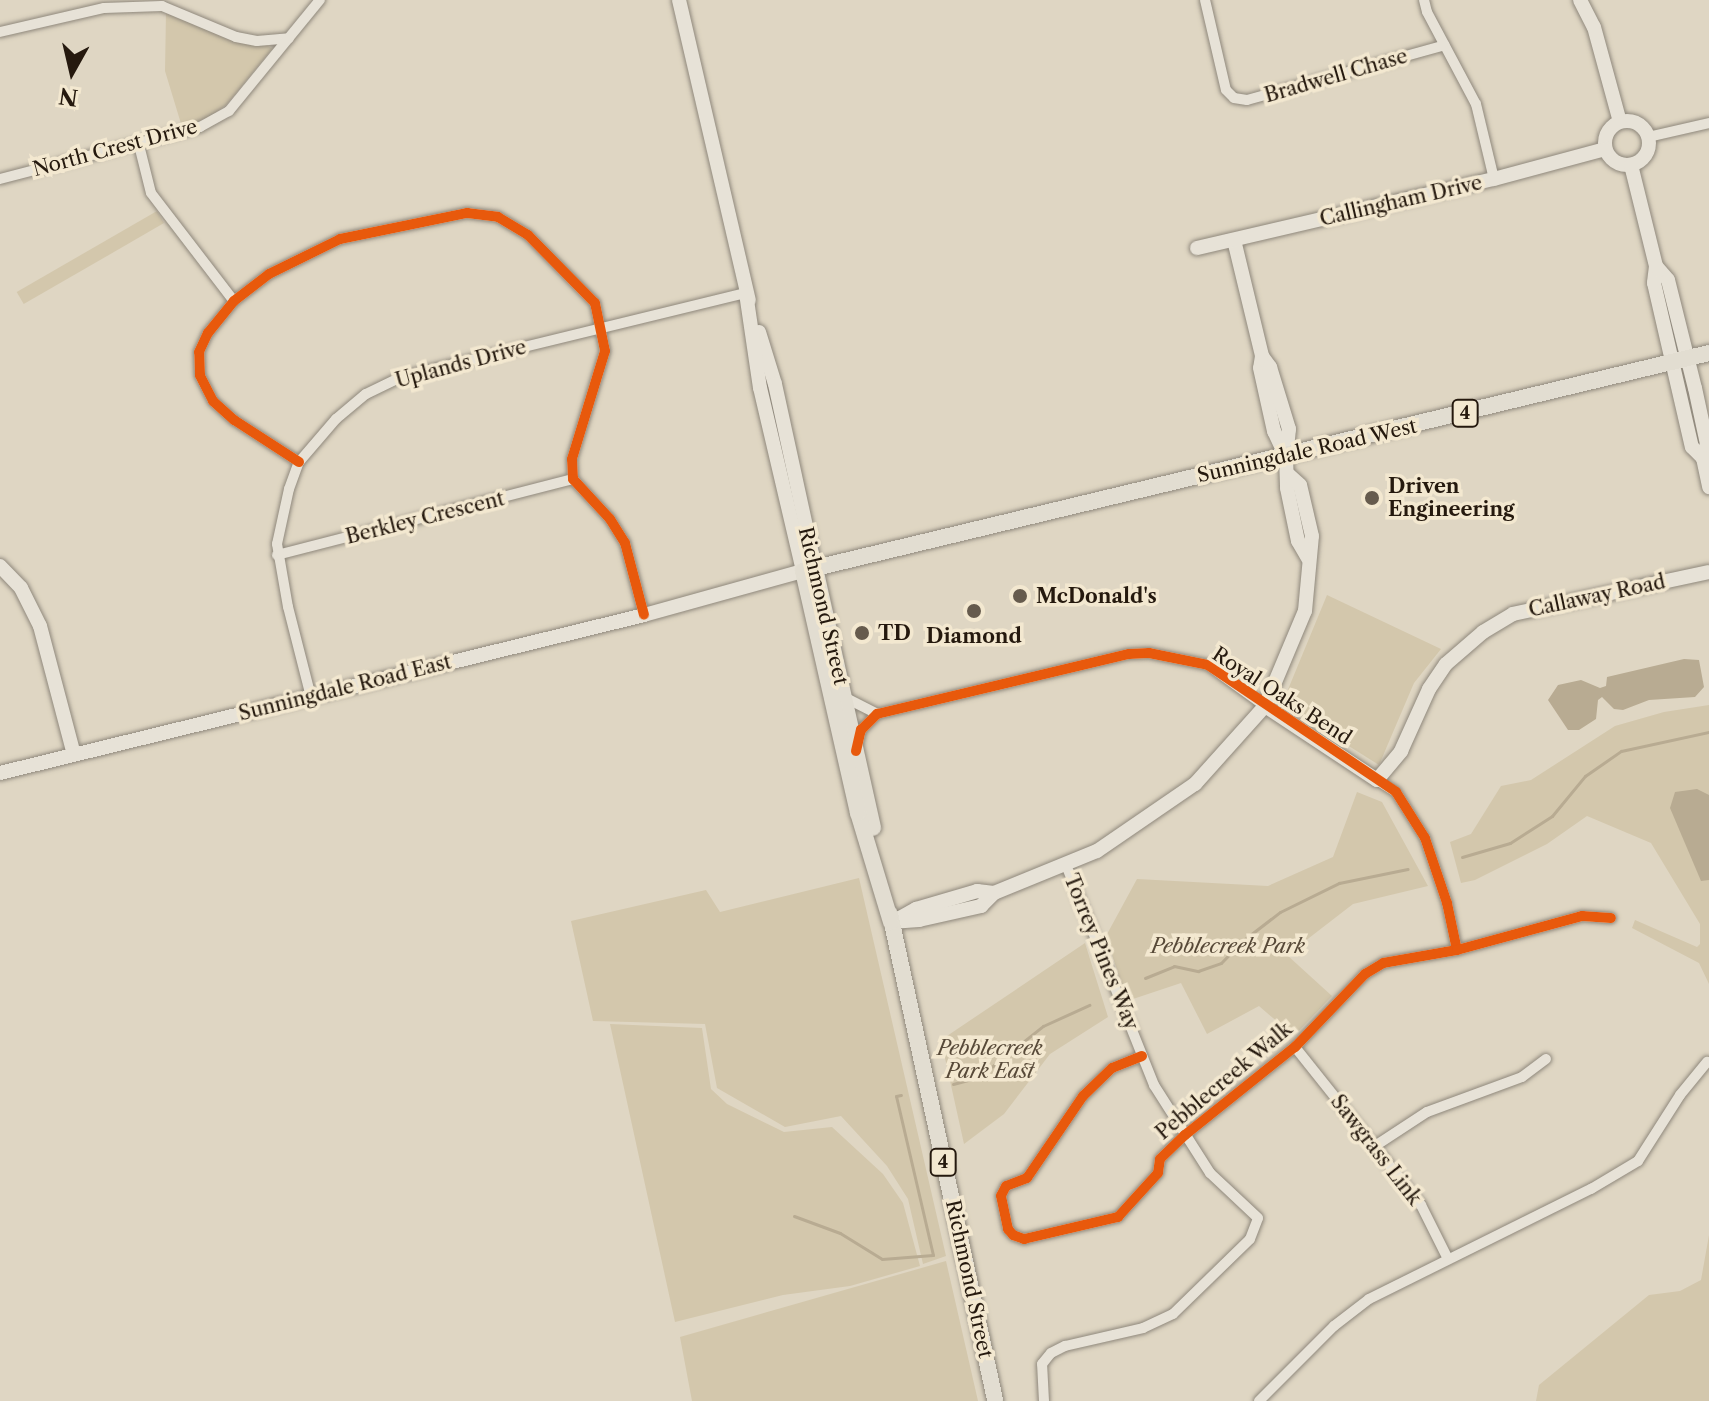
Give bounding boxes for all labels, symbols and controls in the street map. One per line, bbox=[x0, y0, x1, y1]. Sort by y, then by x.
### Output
north arrow bbox=[32, 32, 112, 112]
street label: Bradwell Chase bbox=[1262, 44, 1410, 108]
text: N bbox=[57, 82, 80, 111]
street label: North Crest Drive bbox=[30, 114, 200, 182]
street label: Callingham Drive bbox=[1317, 171, 1485, 231]
street label: Uplands Drive bbox=[393, 335, 529, 393]
road number: 4 bbox=[1451, 399, 1479, 427]
street label: Sunningdale Road West bbox=[1194, 414, 1420, 488]
place label: Driven Engineering bbox=[1388, 474, 1515, 521]
street label: Berkley Crescent bbox=[343, 487, 507, 549]
marker: Driven Engineering bbox=[1363, 489, 1381, 507]
street label: Richmond Street bbox=[793, 525, 853, 687]
street label: Callaway Road bbox=[1526, 570, 1668, 622]
place label: McDonald's bbox=[1036, 584, 1157, 608]
marker: McDonald's bbox=[1011, 587, 1029, 605]
marker: Diamond bbox=[965, 602, 983, 620]
place label: TD bbox=[878, 621, 911, 645]
marker: TD bbox=[853, 624, 871, 642]
place label: Diamond bbox=[926, 624, 1022, 648]
street label: Royal Oaks Bend bbox=[1208, 642, 1356, 750]
street label: Sunningdale Road East bbox=[236, 650, 454, 726]
street label: Torrey Pines Way bbox=[1058, 870, 1144, 1034]
park label: Pebblecreek Park bbox=[1151, 934, 1305, 958]
street label: Pebblecreek Walk bbox=[1151, 1017, 1297, 1145]
park label: Pebblecreek Park East bbox=[937, 1036, 1043, 1083]
street label: Sawgrass Link bbox=[1325, 1090, 1427, 1210]
road number: 4 bbox=[929, 1148, 957, 1176]
street label: Richmond Street bbox=[940, 1198, 998, 1360]

